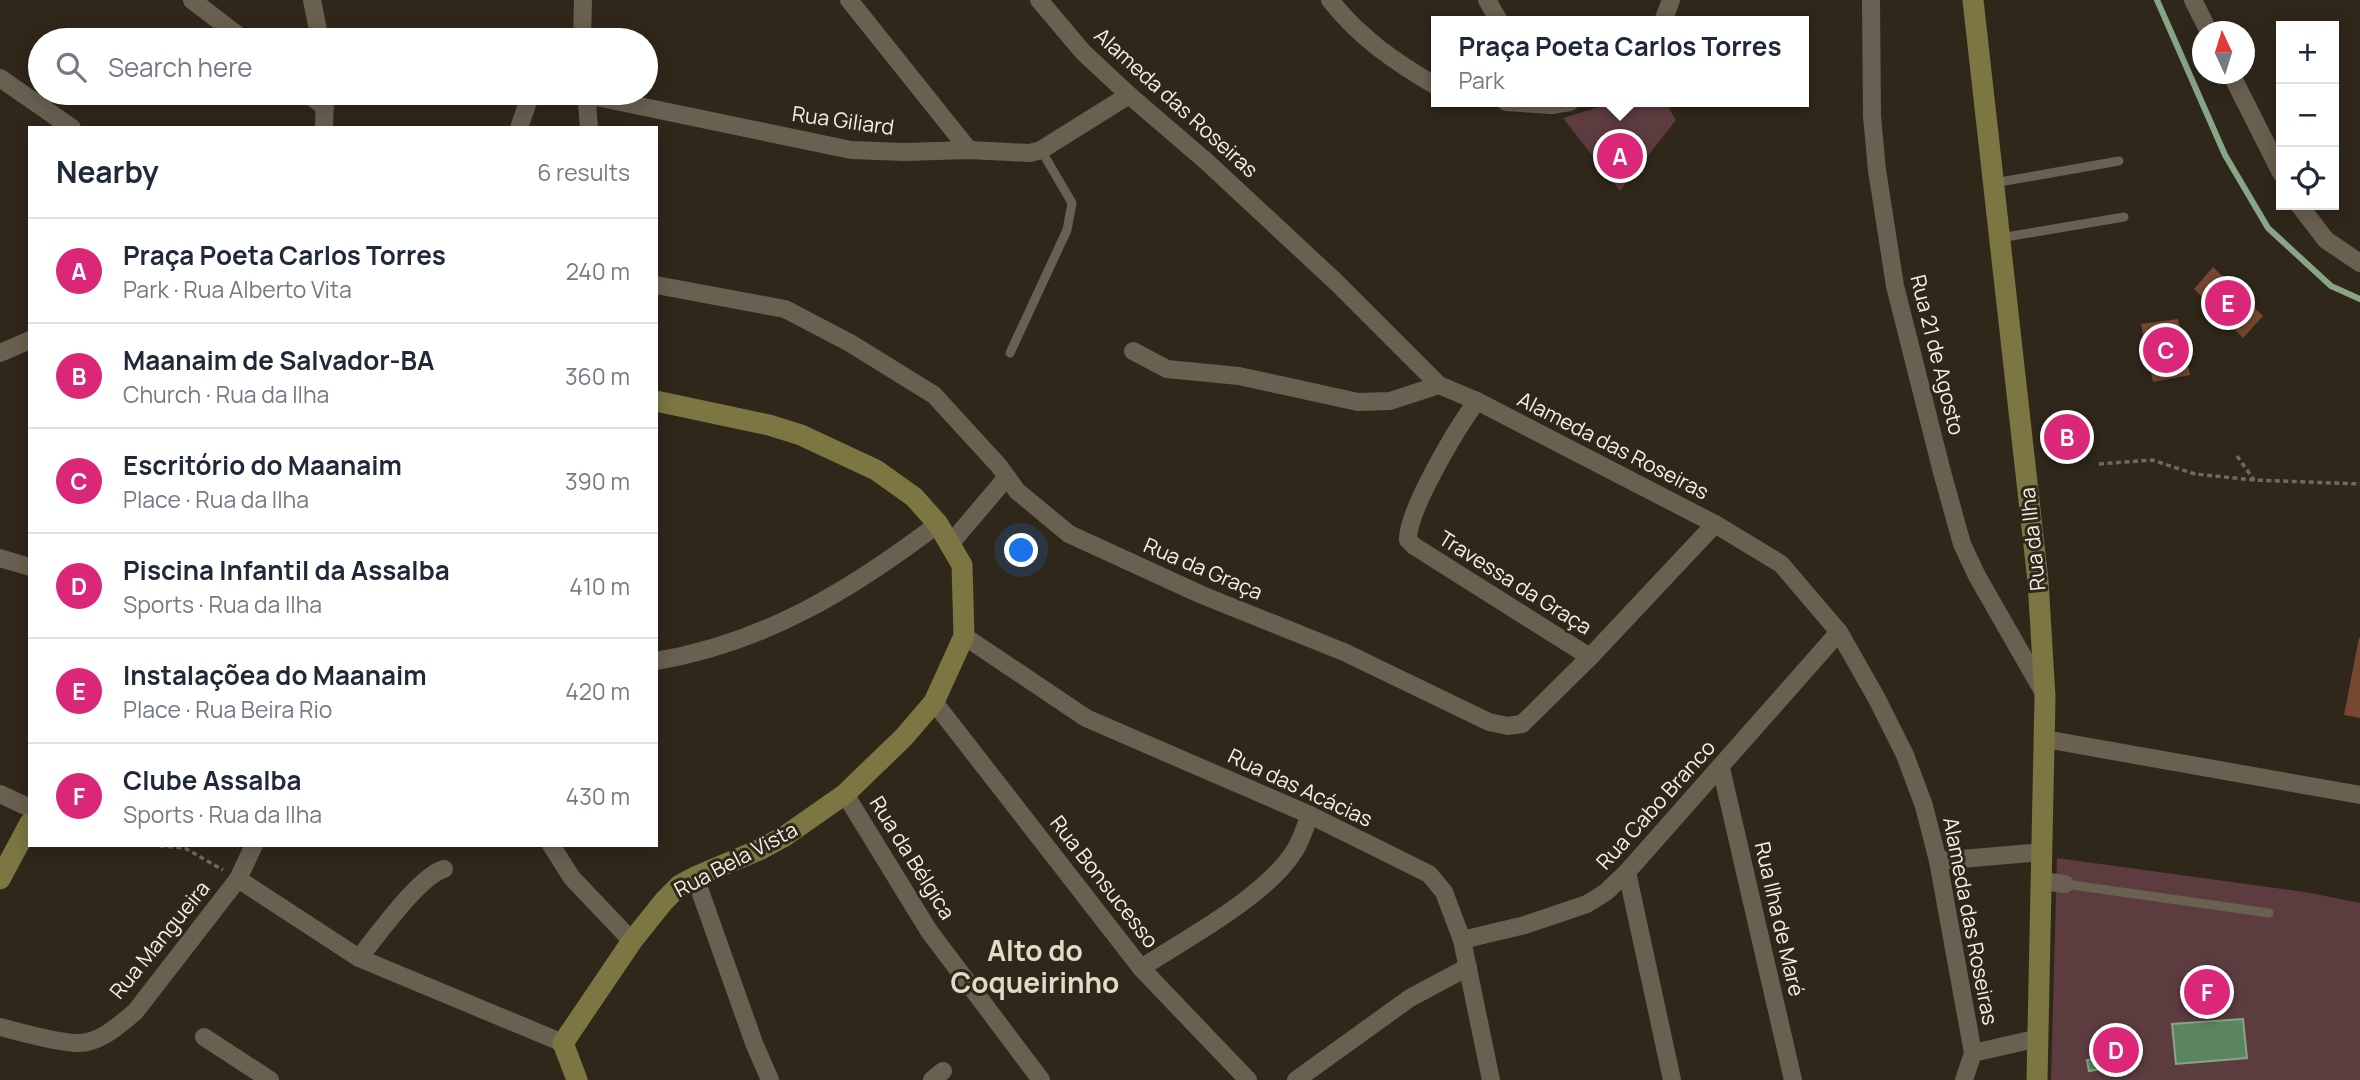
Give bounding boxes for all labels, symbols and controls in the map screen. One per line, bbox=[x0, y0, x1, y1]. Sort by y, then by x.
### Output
popup bbox=[1431, 16, 1809, 107]
street label: Alameda das Roseiras bbox=[1089, 21, 1264, 183]
north arrow bbox=[2192, 21, 2255, 84]
map controls bbox=[2276, 21, 2339, 210]
button: + bbox=[2276, 21, 2339, 84]
search box bbox=[28, 28, 658, 105]
text: Praça Poeta Carlos Torres bbox=[1459, 28, 1781, 64]
icon: search bbox=[52, 48, 90, 86]
text: Search here bbox=[108, 49, 253, 85]
text: Park bbox=[1459, 64, 1504, 96]
button: − bbox=[2276, 84, 2339, 147]
street label: Rua Giliard bbox=[790, 99, 896, 141]
pin: A bbox=[1597, 130, 1643, 182]
button: locate bbox=[2276, 147, 2339, 210]
text: Nearby bbox=[56, 151, 159, 192]
text: 6 results bbox=[537, 156, 630, 188]
text: Praça Poeta Carlos Torres bbox=[123, 237, 446, 273]
text: A bbox=[71, 255, 87, 287]
text: 240 m bbox=[566, 255, 630, 287]
street label: Rua 21 de Agosto bbox=[1905, 272, 1971, 438]
text: Park · Rua Alberto Vita bbox=[123, 273, 352, 305]
pin: E bbox=[2205, 277, 2251, 329]
pin: C bbox=[2143, 324, 2189, 376]
text: Maanaim de Salvador-BA bbox=[123, 342, 434, 378]
text: B bbox=[72, 360, 86, 392]
text: 360 m bbox=[565, 360, 630, 392]
text: Church · Rua da Ilha bbox=[123, 378, 329, 410]
street label: Alameda das Roseiras bbox=[1513, 385, 1714, 506]
pin: B bbox=[2044, 411, 2090, 463]
text: Escritório do Maanaim bbox=[123, 447, 402, 483]
text: C bbox=[71, 465, 88, 497]
text: 390 m bbox=[565, 465, 630, 497]
text: Place · Rua da Ilha bbox=[123, 483, 309, 515]
street label: Rua da Ilha bbox=[2013, 486, 2051, 592]
street label: Travessa da Graça bbox=[1434, 524, 1597, 641]
street label: Rua da Graça bbox=[1140, 530, 1267, 606]
your location bbox=[1004, 533, 1038, 567]
text: Piscina Infantil da Assalba bbox=[123, 552, 450, 588]
text: D bbox=[71, 570, 87, 602]
text: 410 m bbox=[569, 570, 630, 602]
text: Sports · Rua da Ilha bbox=[123, 588, 322, 620]
text: Instalaçõea do Maanaim bbox=[123, 657, 427, 693]
text: E bbox=[72, 675, 86, 707]
text: 420 m bbox=[565, 675, 630, 707]
text: Place · Rua Beira Rio bbox=[123, 693, 332, 725]
street label: Rua Cabo Branco bbox=[1590, 734, 1721, 875]
street label: Rua das Acácias bbox=[1224, 741, 1377, 833]
text: Clube Assalba bbox=[123, 762, 301, 798]
text: F bbox=[73, 780, 85, 812]
text: 430 m bbox=[566, 780, 630, 812]
street label: Rua da Bélgica bbox=[864, 790, 962, 924]
text: Sports · Rua da Ilha bbox=[123, 798, 322, 830]
street label: Rua Bonsucesso bbox=[1044, 809, 1165, 953]
street label: Rua Bela Vista bbox=[669, 815, 802, 903]
street label: Alameda das Roseiras bbox=[1937, 815, 2005, 1027]
street label: Rua Ilha de Maré bbox=[1749, 839, 1811, 999]
street label: Rua Mangueira bbox=[103, 874, 216, 1004]
district label: Alto do Coqueirinho bbox=[951, 931, 1119, 1001]
pin: F bbox=[2184, 966, 2230, 1018]
pin: D bbox=[2093, 1024, 2139, 1076]

